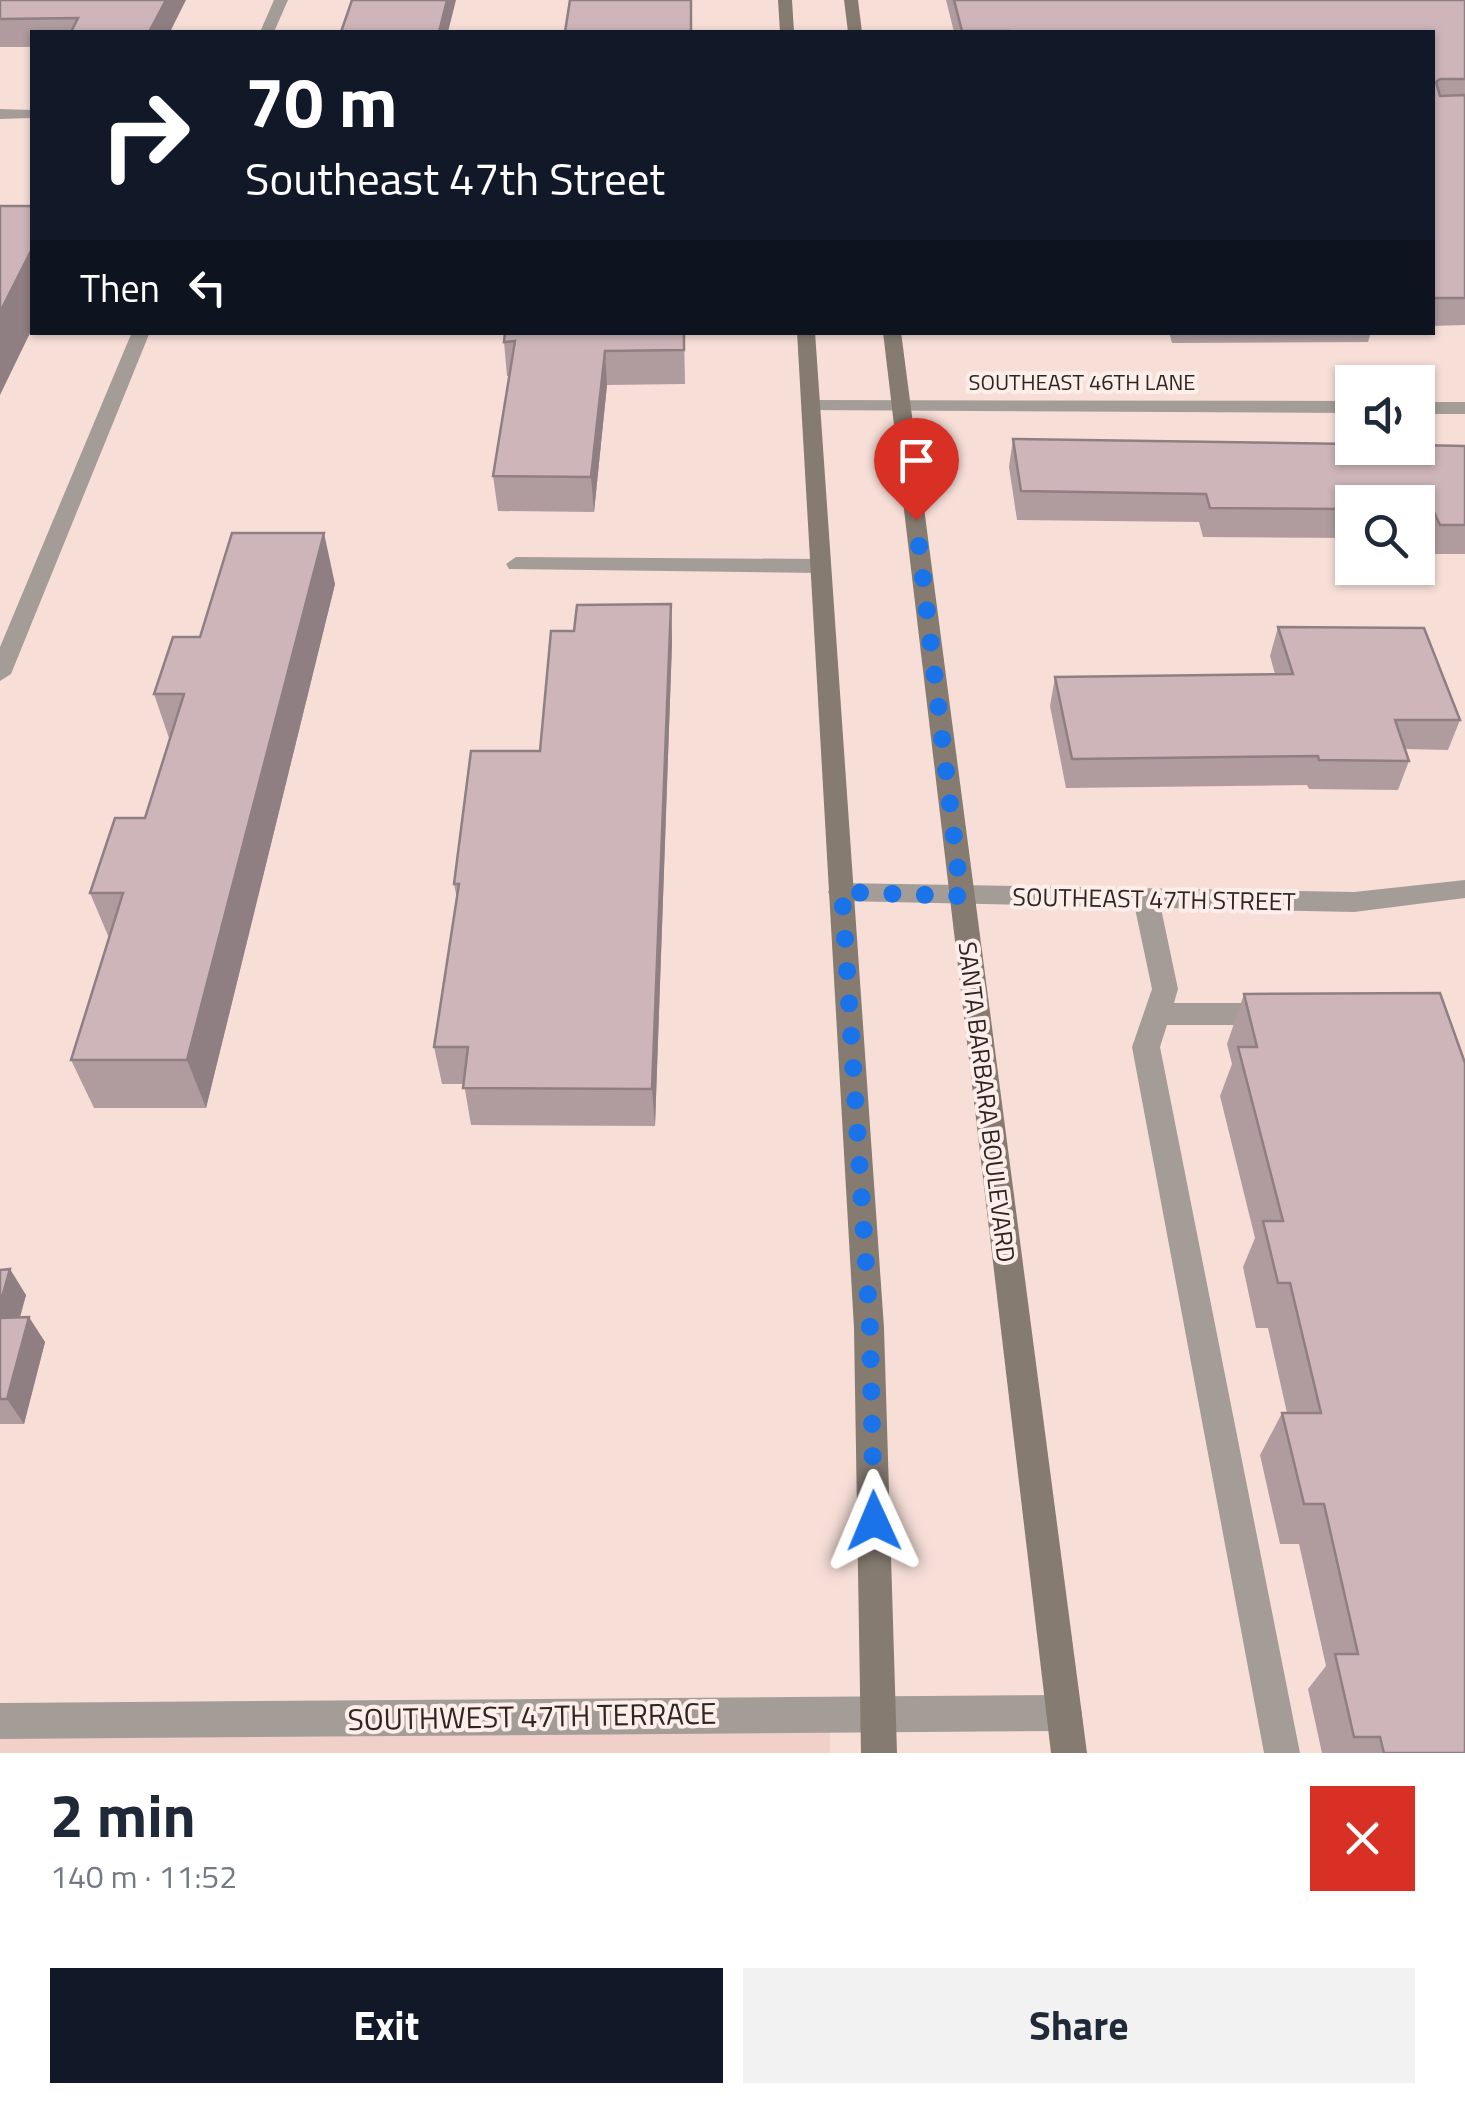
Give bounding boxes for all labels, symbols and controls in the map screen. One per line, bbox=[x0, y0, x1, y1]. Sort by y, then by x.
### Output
text: 70 m bbox=[245, 48, 398, 154]
icon: right bbox=[80, 70, 210, 200]
text: Southeast 47th Street bbox=[245, 144, 665, 212]
text: Then bbox=[80, 259, 160, 317]
icon: left bbox=[180, 260, 235, 315]
street label: SOUTHEAST 46TH LANE bbox=[968, 365, 1196, 399]
map controls bbox=[1335, 365, 1435, 585]
button: sound bbox=[1335, 365, 1435, 465]
pin bbox=[874, 418, 959, 521]
icon: arrive bbox=[889, 433, 944, 488]
button: search bbox=[1335, 485, 1435, 585]
street label: SOUTHEAST 47TH STREET bbox=[1012, 878, 1296, 920]
street label: SANTA BARBARA BOULEVARD bbox=[948, 940, 1026, 1264]
position arrow bbox=[822, 1469, 926, 1573]
street label: SOUTHWEST 47TH TERRACE bbox=[347, 1690, 717, 1742]
text: 2 min bbox=[50, 1769, 196, 1860]
button: close bbox=[1310, 1786, 1415, 1891]
text: 140 m · 11:52 bbox=[50, 1852, 237, 1900]
button: Exit bbox=[50, 1968, 723, 2083]
button: Share bbox=[743, 1968, 1415, 2083]

